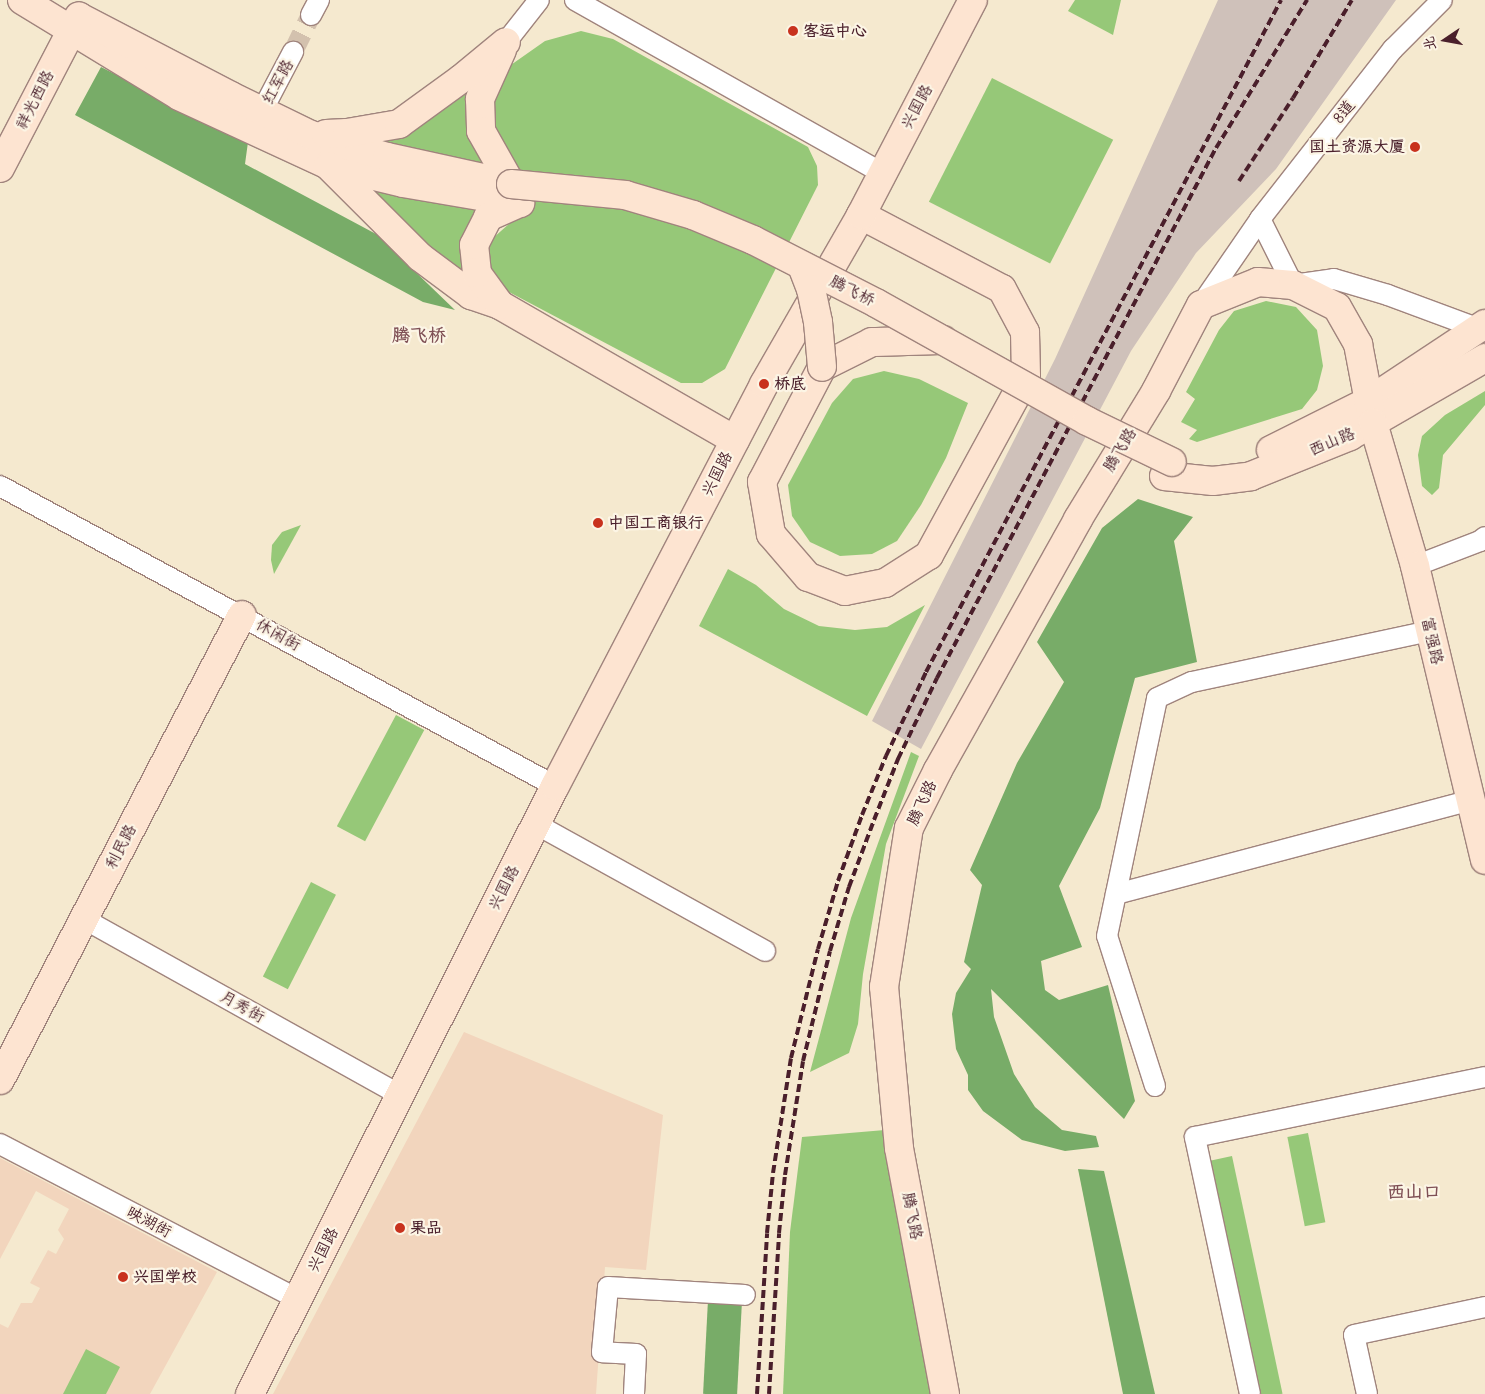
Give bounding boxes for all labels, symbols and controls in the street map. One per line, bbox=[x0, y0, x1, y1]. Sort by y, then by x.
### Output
north arrow bbox=[1420, 15, 1470, 65]
place label: 客运中心 bbox=[803, 21, 867, 41]
marker: 客运中心 bbox=[787, 25, 799, 37]
text: 北 bbox=[1420, 35, 1440, 52]
street label: 红军路 bbox=[258, 56, 298, 108]
street label: 祥光西路 bbox=[12, 67, 58, 133]
street label: 兴国路 bbox=[897, 81, 937, 133]
street label: 8道 bbox=[1329, 97, 1359, 127]
place label: 国土资源大厦 bbox=[1309, 137, 1405, 157]
marker: 国土资源大厦 bbox=[1409, 141, 1421, 153]
street label: 腾飞桥 bbox=[826, 272, 878, 310]
district label: 腾飞桥 bbox=[392, 325, 446, 347]
place label: 桥底 bbox=[774, 374, 806, 394]
marker: 桥底 bbox=[758, 378, 770, 390]
street label: 腾飞路 bbox=[1099, 424, 1141, 476]
street label: 西山路 bbox=[1306, 424, 1358, 460]
street label: 兴国路 bbox=[698, 448, 736, 500]
place label: 中国工商银行 bbox=[608, 513, 704, 533]
marker: 中国工商银行 bbox=[592, 517, 604, 529]
street label: 休闲街 bbox=[252, 615, 304, 655]
street label: 富强路 bbox=[1417, 615, 1447, 667]
street label: 腾飞路 bbox=[903, 777, 941, 829]
street label: 利民路 bbox=[102, 821, 140, 873]
street label: 兴国路 bbox=[485, 862, 523, 914]
street label: 月秀街 bbox=[216, 987, 268, 1027]
district label: 西山口 bbox=[1387, 1182, 1441, 1204]
street label: 腾飞路 bbox=[898, 1191, 926, 1241]
street label: 映湖街 bbox=[123, 1202, 175, 1242]
place label: 果品 bbox=[410, 1218, 442, 1238]
marker: 果品 bbox=[394, 1222, 406, 1234]
street label: 兴国路 bbox=[304, 1224, 342, 1276]
place label: 兴国学校 bbox=[133, 1267, 197, 1287]
marker: 兴国学校 bbox=[117, 1271, 129, 1283]

